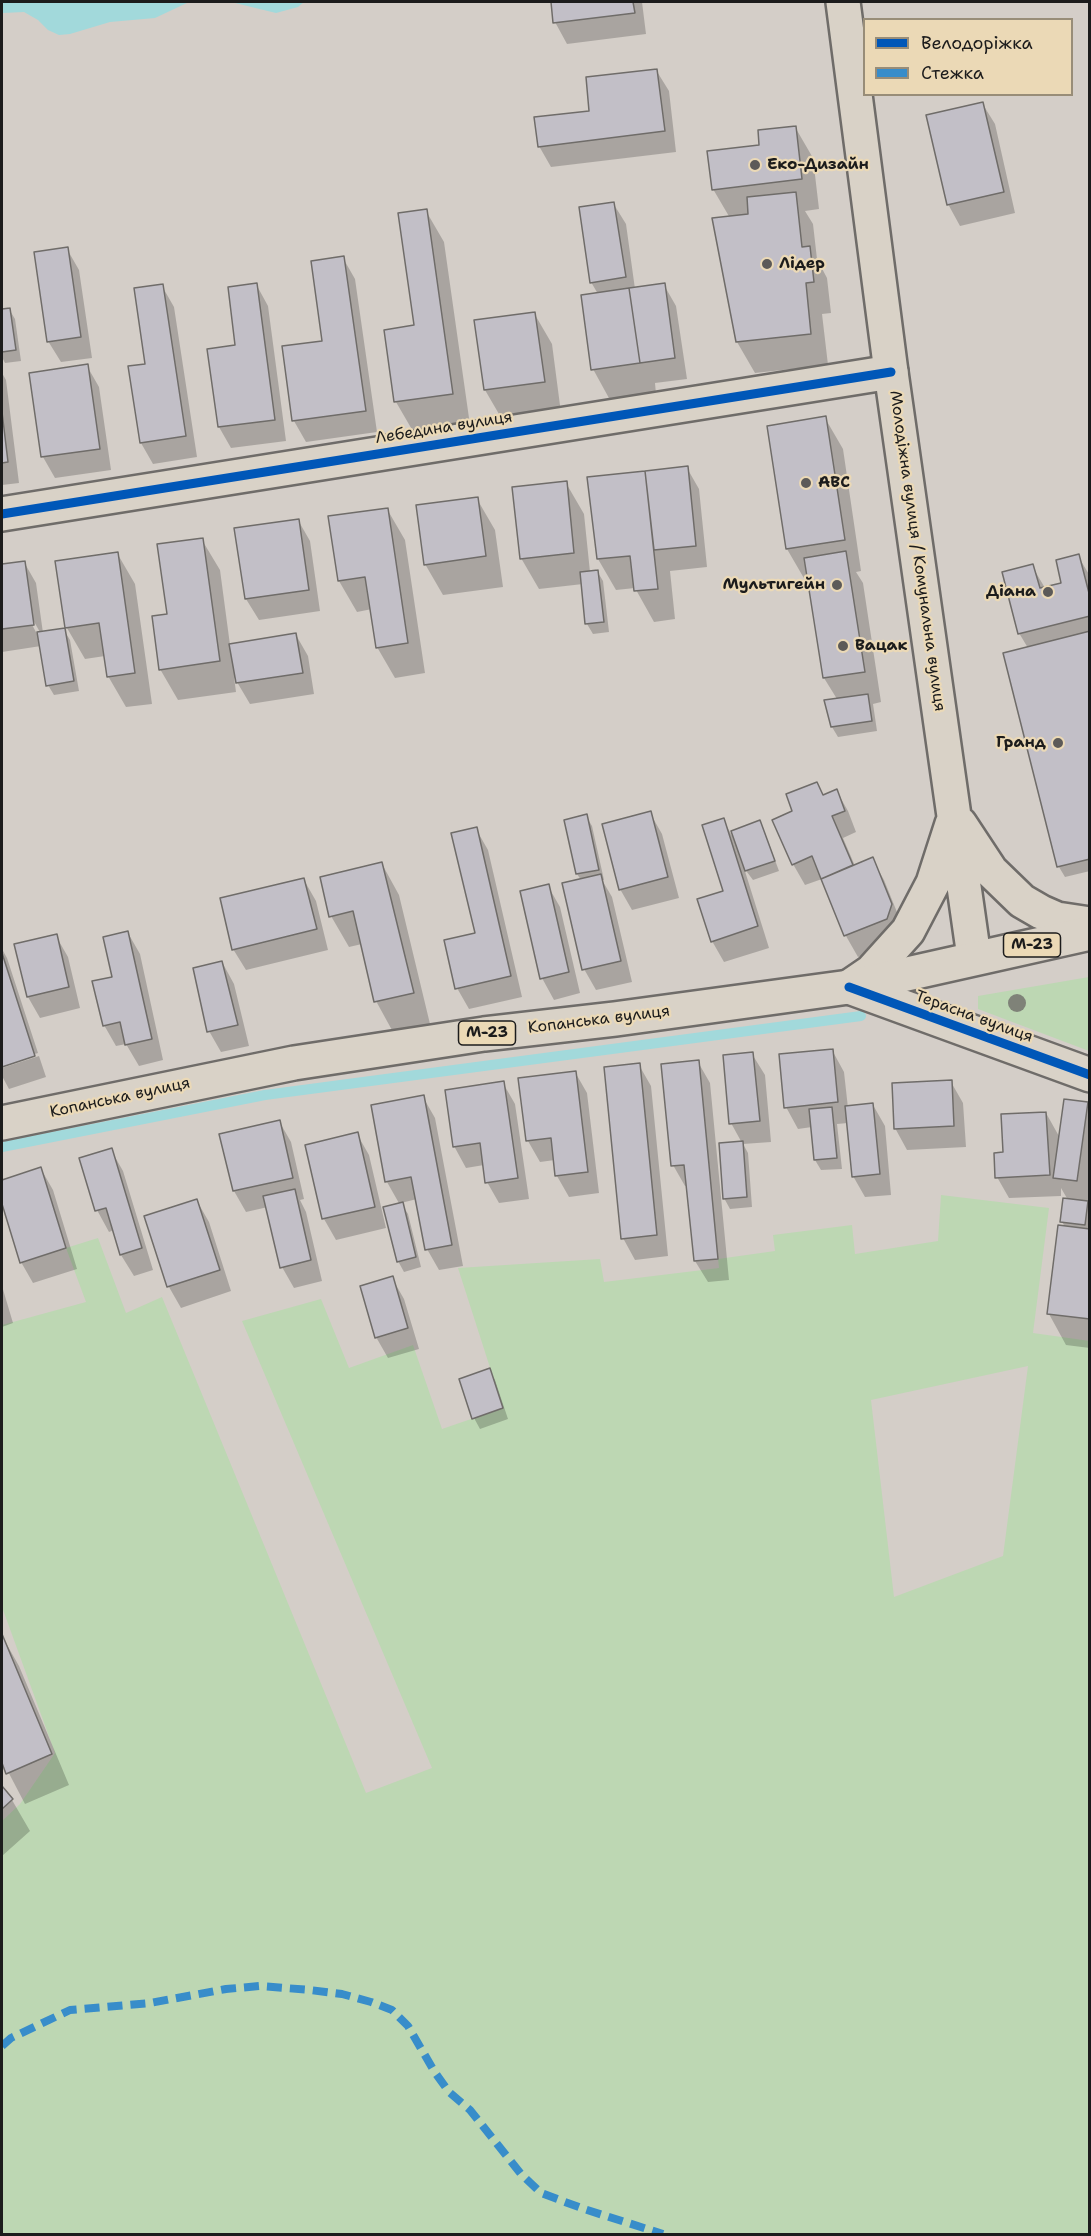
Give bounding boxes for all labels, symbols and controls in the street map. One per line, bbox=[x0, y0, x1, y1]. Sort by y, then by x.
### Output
legend bbox=[863, 18, 1073, 96]
text: Велодоріжка bbox=[921, 31, 1033, 55]
text: Стежка bbox=[921, 61, 984, 85]
place label: Еко-Дизайн bbox=[767, 155, 869, 175]
marker: Еко-Дизайн bbox=[748, 158, 762, 172]
place label: Лідер bbox=[779, 254, 825, 274]
marker: Лідер bbox=[760, 257, 774, 271]
street label: Молодіжна вулиця / Комунальна вулиця bbox=[885, 389, 949, 713]
street label: Лебедина вулиця bbox=[374, 408, 514, 448]
place label: ABC bbox=[818, 473, 850, 493]
marker: ABC bbox=[799, 476, 813, 490]
place label: Мультигейн bbox=[723, 575, 825, 595]
marker: Мультигейн bbox=[830, 578, 844, 592]
place label: Діана bbox=[986, 582, 1036, 602]
marker: Діана bbox=[1041, 585, 1055, 599]
place label: Вацак bbox=[855, 636, 908, 656]
marker: Вацак bbox=[836, 639, 850, 653]
place label: Гранд bbox=[996, 733, 1046, 753]
marker: Гранд bbox=[1051, 736, 1065, 750]
road number: М-23 bbox=[1004, 933, 1060, 957]
street label: Терасна вулиця bbox=[912, 987, 1036, 1047]
street label: Копанська вулиця bbox=[527, 1002, 671, 1038]
road number: М-23 bbox=[458, 1021, 516, 1045]
street label: Копанська вулиця bbox=[48, 1074, 192, 1122]

